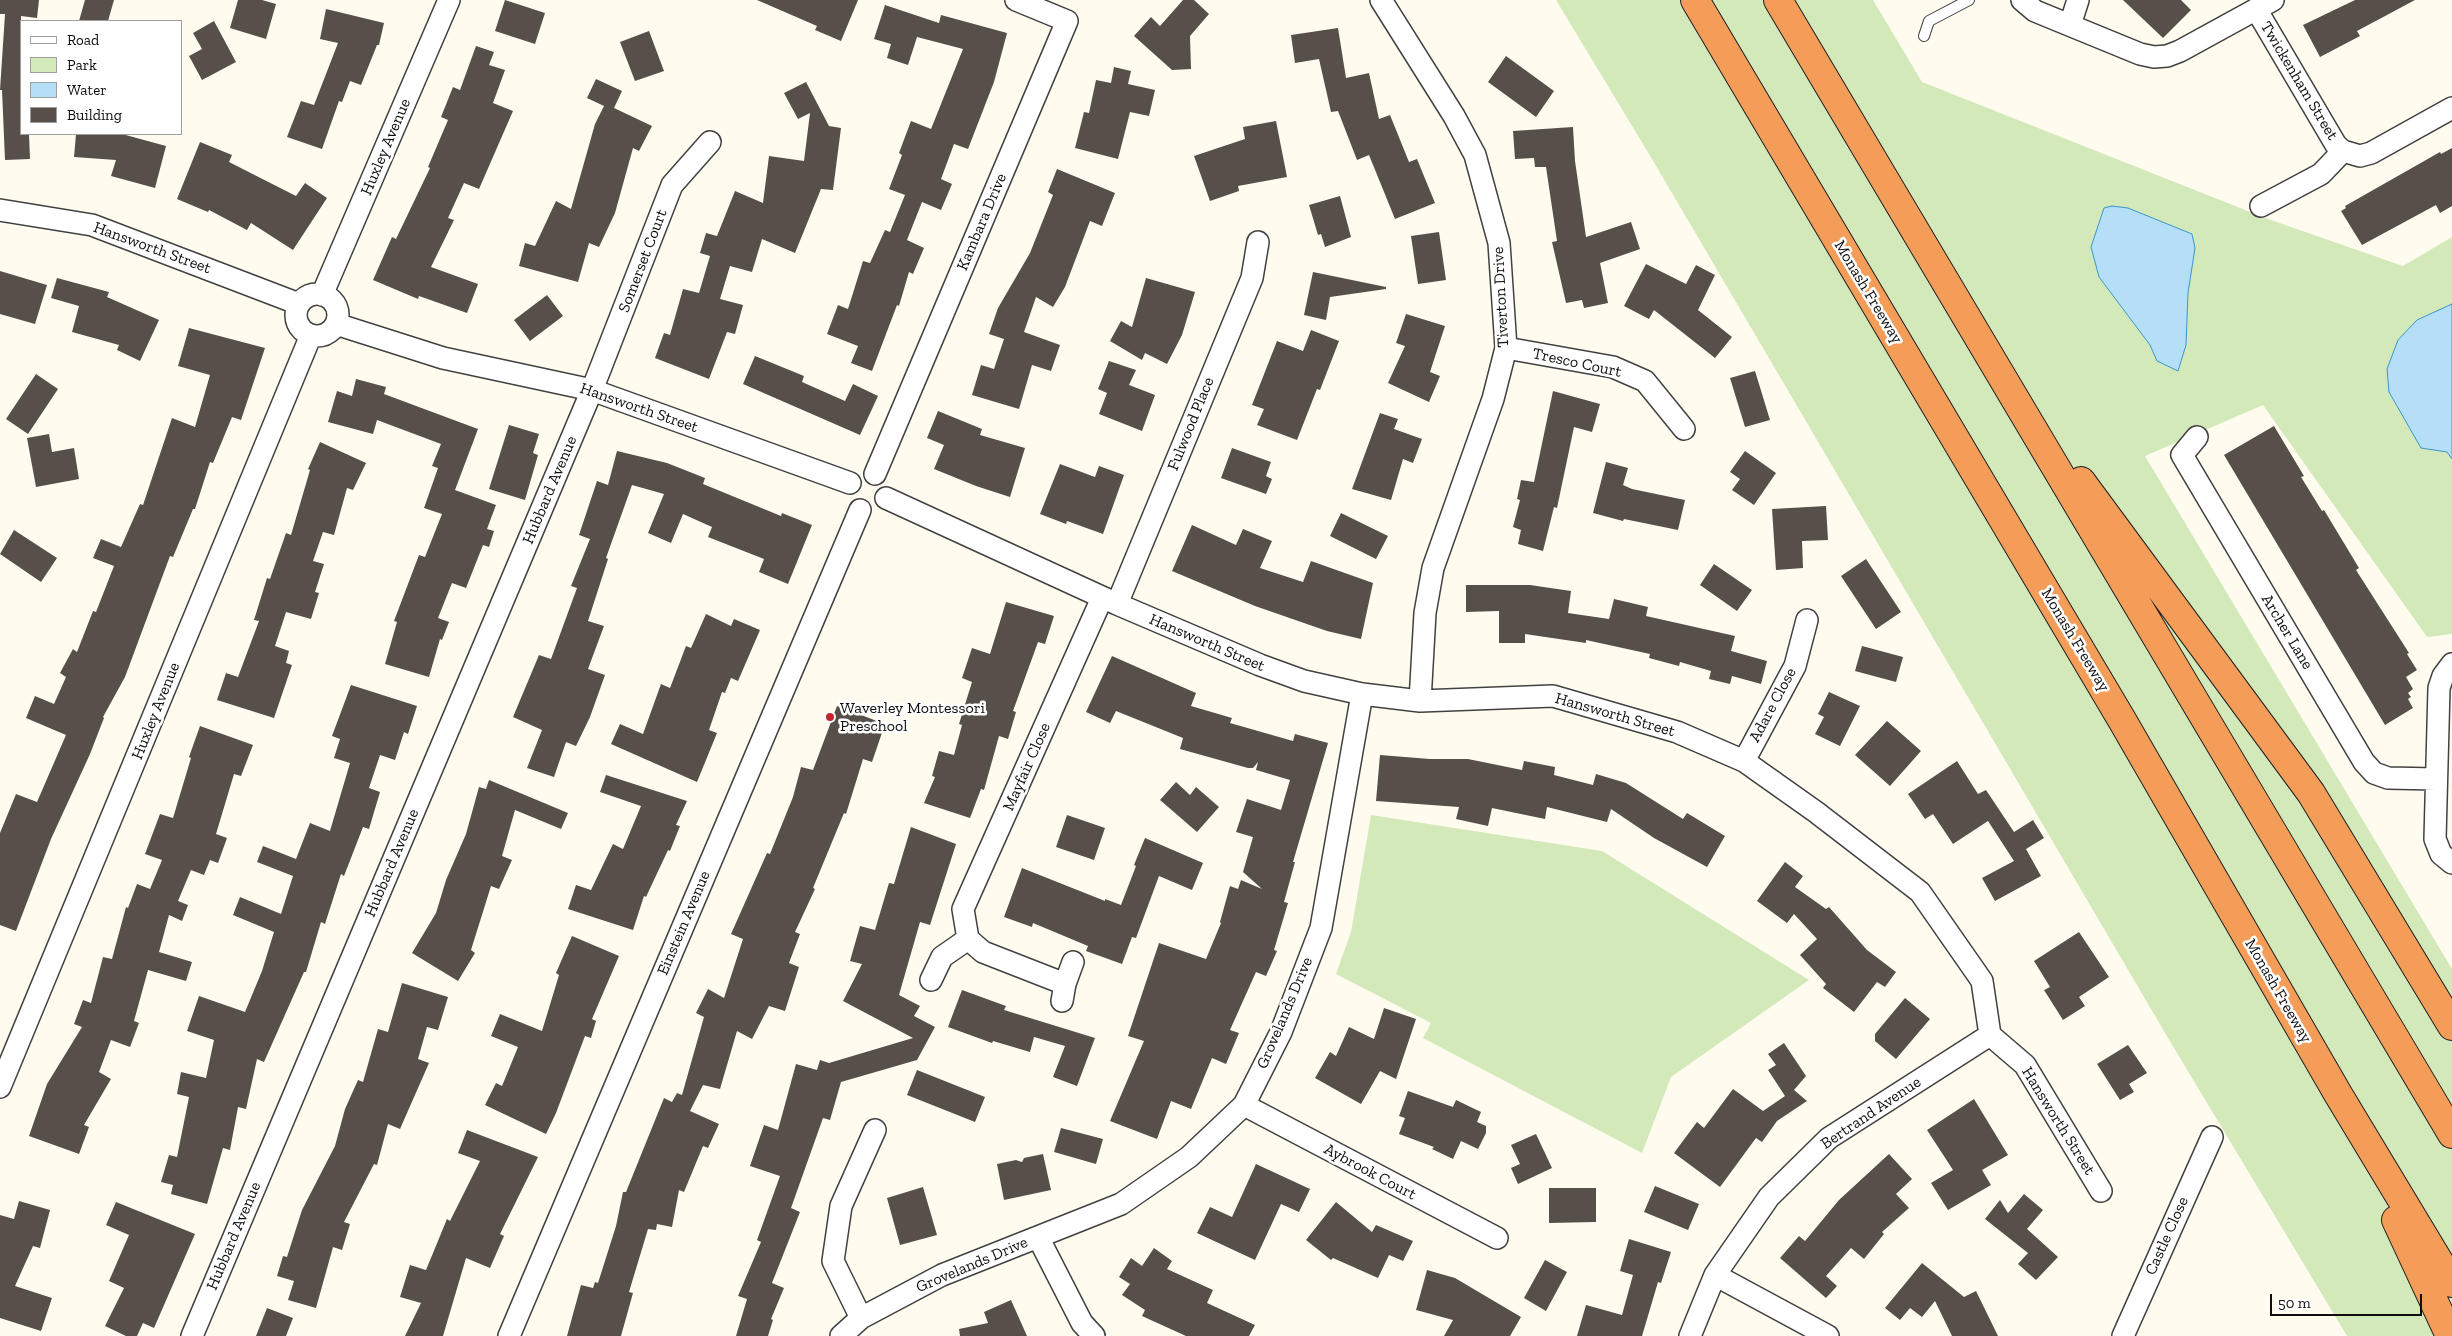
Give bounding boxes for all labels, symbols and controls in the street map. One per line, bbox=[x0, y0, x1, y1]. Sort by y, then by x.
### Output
street label: Twickenham Street bbox=[2256, 18, 2342, 144]
legend bbox=[20, 20, 182, 135]
text: Road bbox=[67, 31, 99, 49]
text: Park bbox=[67, 56, 97, 74]
text: Water bbox=[67, 81, 107, 99]
street label: Huxley Avenue bbox=[357, 96, 415, 198]
text: Building bbox=[67, 106, 122, 124]
street label: Kambara Drive bbox=[953, 170, 1011, 274]
street label: Somerset Court bbox=[614, 207, 672, 315]
street label: Hansworth Street bbox=[91, 218, 213, 278]
street label: Monash Freeway bbox=[1830, 237, 1906, 347]
street label: Tiverton Drive bbox=[1489, 246, 1513, 348]
street label: Tresco Court bbox=[1531, 344, 1623, 382]
street label: Fulwood Place bbox=[1164, 375, 1218, 473]
street label: Hansworth Street bbox=[577, 379, 701, 437]
street label: Hubbard Avenue bbox=[519, 433, 581, 547]
street label: Monash Freeway bbox=[2037, 585, 2113, 695]
street label: Archer Lane bbox=[2257, 591, 2317, 673]
street label: Hansworth Street bbox=[1146, 610, 1268, 676]
street label: Huxley Avenue bbox=[128, 660, 184, 762]
street label: Adare Close bbox=[1745, 664, 1801, 746]
street label: Hansworth Street bbox=[1553, 689, 1677, 741]
place label: Waverley Montessori Preschool bbox=[840, 698, 985, 736]
marker: Waverley Montessori Preschool bbox=[824, 711, 836, 723]
street label: Mayfair Close bbox=[999, 720, 1055, 814]
street label: Hubbard Avenue bbox=[361, 806, 423, 920]
street label: Einstein Avenue bbox=[653, 868, 715, 978]
street label: Monash Freeway bbox=[2240, 936, 2316, 1046]
street label: Grovelands Drive bbox=[1253, 954, 1317, 1072]
street label: Hansworth Street bbox=[2017, 1064, 2099, 1178]
street label: Bertrand Avenue bbox=[1817, 1072, 1925, 1154]
street label: Aybrook Court bbox=[1321, 1140, 1419, 1204]
street label: Hubbard Avenue bbox=[203, 1179, 265, 1293]
street label: Castle Close bbox=[2141, 1194, 2193, 1278]
street label: Grovelands Drive bbox=[913, 1233, 1031, 1297]
scale bar bbox=[2272, 1284, 2424, 1316]
text: 50 m bbox=[2278, 1294, 2311, 1312]

